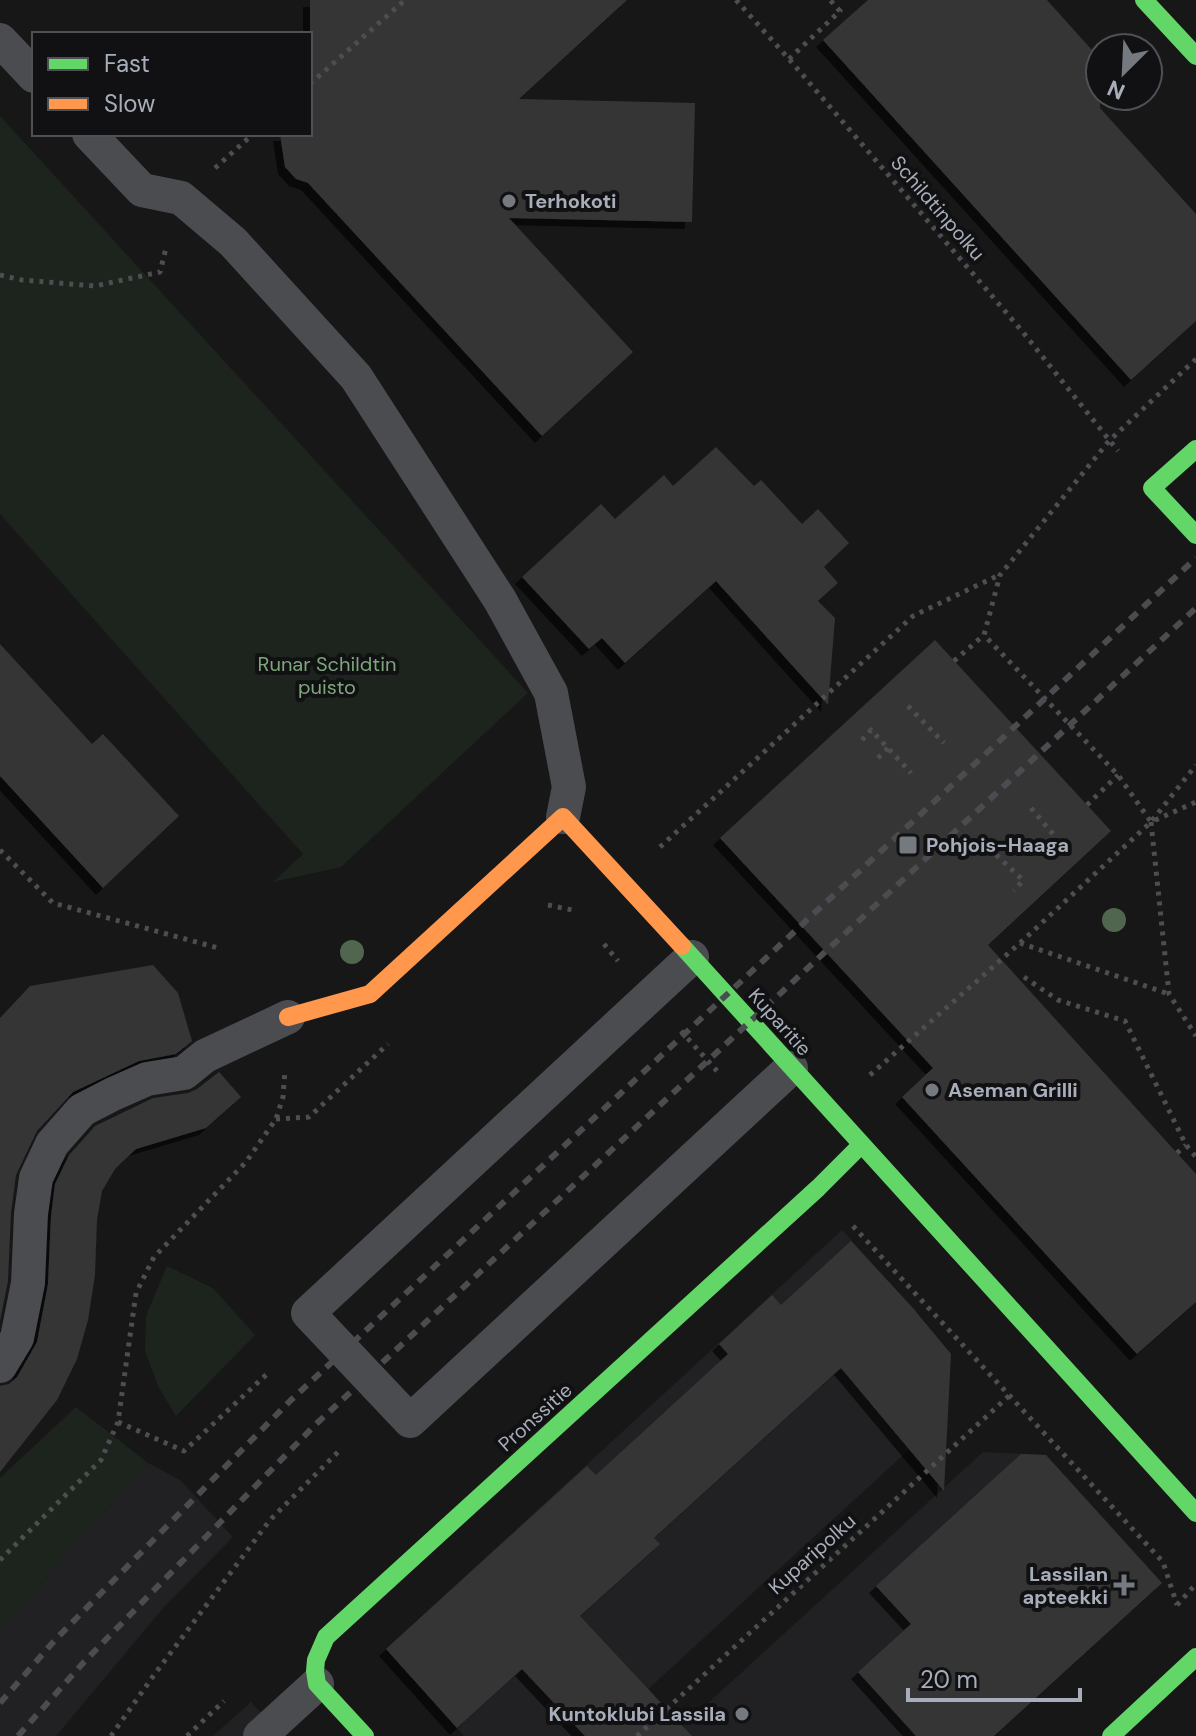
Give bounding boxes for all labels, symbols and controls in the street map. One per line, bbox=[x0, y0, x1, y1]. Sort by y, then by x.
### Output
legend bbox=[32, 32, 312, 136]
north arrow bbox=[1084, 32, 1164, 112]
text: Fast bbox=[104, 48, 150, 79]
text: N bbox=[1103, 73, 1129, 106]
text: Slow bbox=[104, 88, 155, 119]
street label: Schildtinpolku bbox=[885, 150, 991, 266]
place label: Terhokoti bbox=[525, 188, 617, 214]
marker: Terhokoti bbox=[500, 192, 518, 210]
park label: Runar Schildtin puisto bbox=[258, 651, 396, 700]
place label: Pohjois-Haaga bbox=[926, 832, 1069, 858]
marker: Pohjois-Haaga bbox=[897, 834, 919, 856]
street label: Kuparitie bbox=[743, 983, 817, 1061]
place label: Aseman Grilli bbox=[948, 1077, 1078, 1103]
marker: Aseman Grilli bbox=[923, 1081, 941, 1099]
street label: Pronssitie bbox=[493, 1377, 577, 1457]
street label: Kuparipolku bbox=[763, 1508, 861, 1600]
place label: Lassilan apteekki bbox=[1022, 1561, 1108, 1610]
marker: Lassilan apteekki bbox=[1115, 1576, 1133, 1594]
scale bar bbox=[908, 1652, 1080, 1702]
text: 20 m bbox=[920, 1664, 978, 1695]
place label: Kuntoklubi Lassila bbox=[549, 1701, 726, 1727]
marker: Kuntoklubi Lassila bbox=[733, 1705, 751, 1723]

